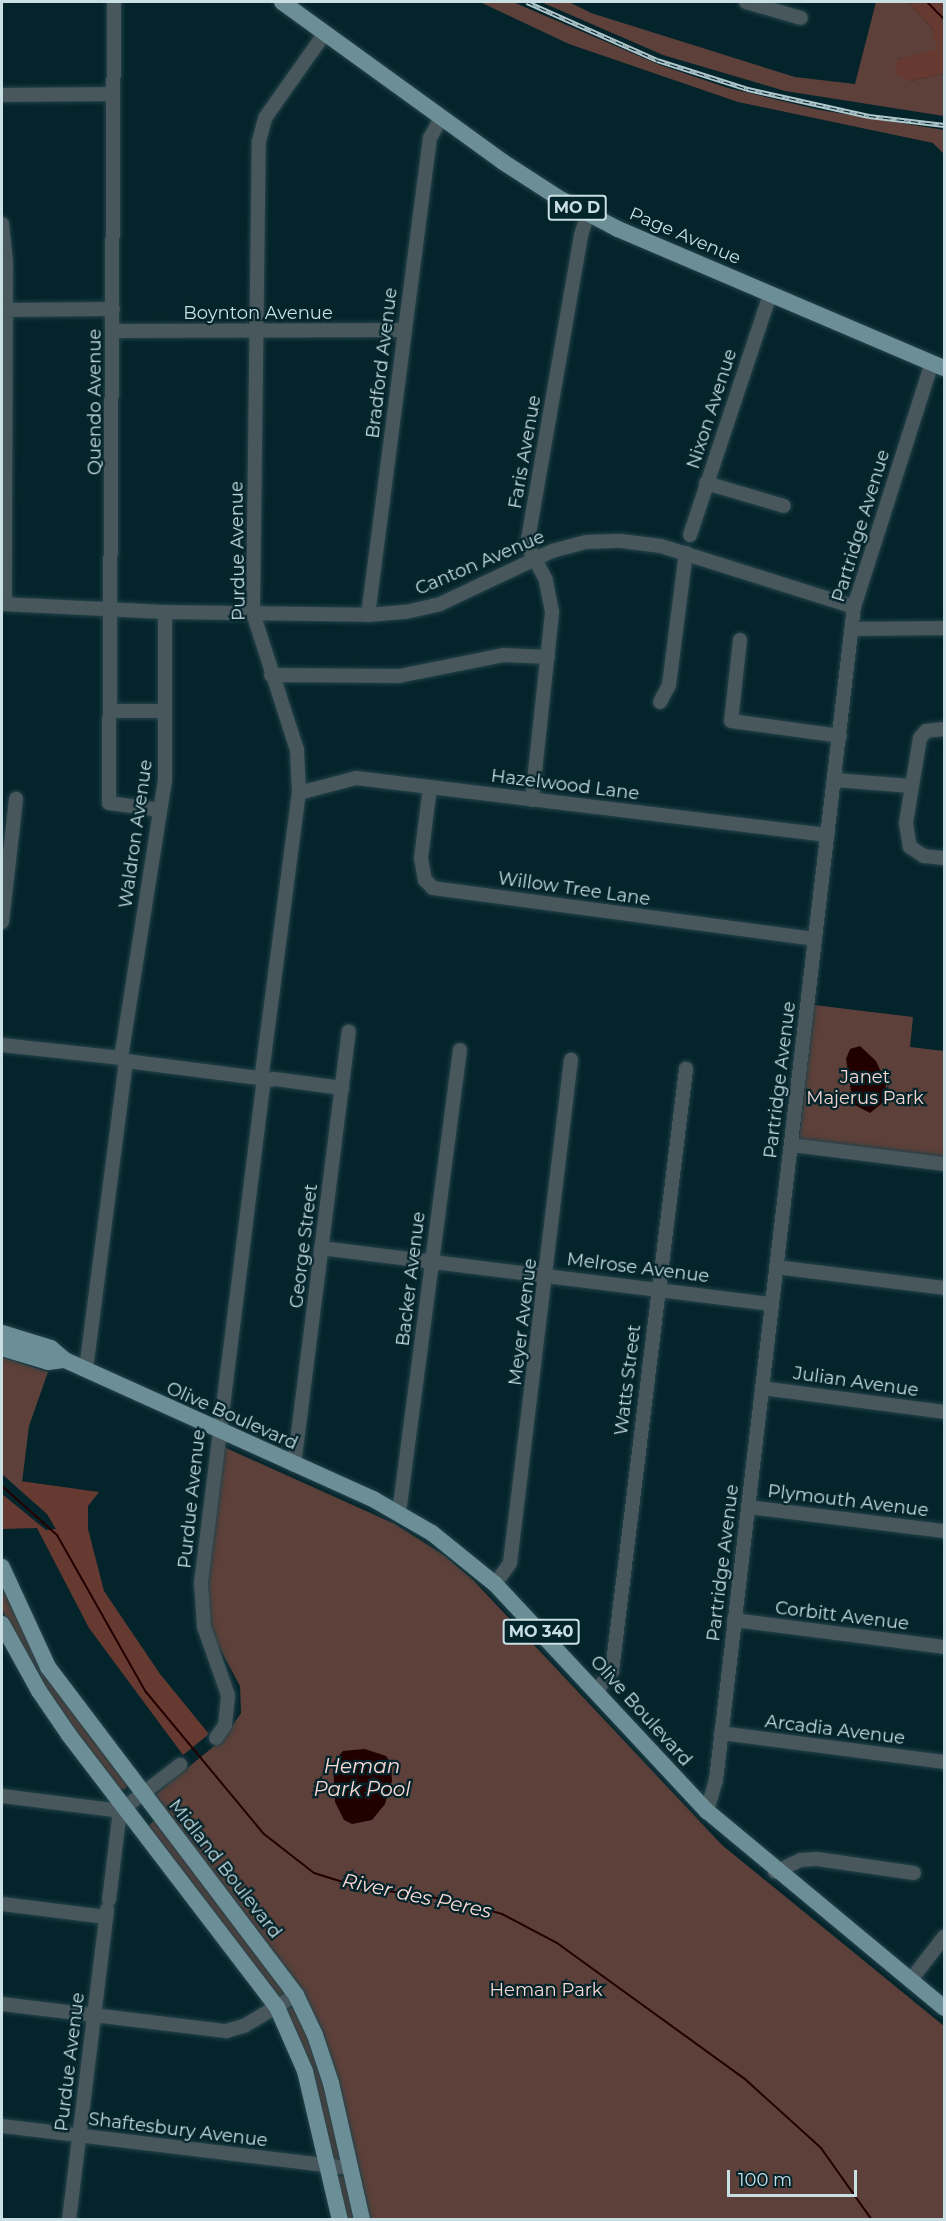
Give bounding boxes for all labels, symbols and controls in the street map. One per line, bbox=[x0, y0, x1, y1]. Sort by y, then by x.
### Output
road number: MO D bbox=[547, 195, 607, 221]
street label: Page Avenue bbox=[626, 203, 744, 269]
street label: Bradford Avenue bbox=[362, 286, 402, 440]
street label: Boynton Avenue bbox=[183, 302, 333, 324]
street label: Quendo Avenue bbox=[84, 329, 106, 475]
street label: Nixon Avenue bbox=[682, 346, 742, 472]
street label: Faris Avenue bbox=[504, 394, 546, 510]
street label: Partridge Avenue bbox=[828, 447, 894, 605]
street label: Purdue Avenue bbox=[226, 481, 250, 621]
street label: Canton Avenue bbox=[412, 526, 548, 600]
street label: Waldron Avenue bbox=[115, 758, 157, 910]
street label: Hazelwood Lane bbox=[490, 765, 640, 805]
street label: Willow Tree Lane bbox=[496, 868, 652, 910]
street label: Partridge Avenue bbox=[760, 1000, 800, 1160]
park label: Janet Majerus Park bbox=[806, 1067, 924, 1110]
street label: George Street bbox=[286, 1182, 322, 1310]
street label: Backer Avenue bbox=[392, 1211, 430, 1347]
street label: Melrose Avenue bbox=[565, 1249, 711, 1287]
street label: Meyer Avenue bbox=[504, 1257, 542, 1387]
street label: Watts Street bbox=[610, 1323, 646, 1437]
street label: Julian Avenue bbox=[792, 1363, 920, 1401]
street label: Olive Boulevard bbox=[163, 1377, 301, 1455]
street label: Purdue Avenue bbox=[174, 1428, 210, 1570]
street label: Plymouth Avenue bbox=[766, 1480, 930, 1522]
street label: Partridge Avenue bbox=[703, 1483, 743, 1643]
street label: Corbitt Avenue bbox=[774, 1597, 910, 1635]
road number: MO 340 bbox=[502, 1619, 580, 1645]
street label: Olive Boulevard bbox=[586, 1651, 696, 1771]
street label: Arcadia Avenue bbox=[764, 1711, 906, 1749]
water label: Heman Park Pool bbox=[313, 1755, 411, 1802]
street label: Midland Boulevard bbox=[164, 1795, 286, 1943]
water label: River des Peres bbox=[340, 1868, 494, 1924]
park label: Heman Park bbox=[489, 1979, 603, 2001]
street label: Purdue Avenue bbox=[51, 1991, 89, 2133]
street label: Shaftesbury Avenue bbox=[87, 2108, 269, 2152]
scale bar bbox=[730, 2158, 860, 2196]
text: 100 m bbox=[738, 2169, 792, 2191]

